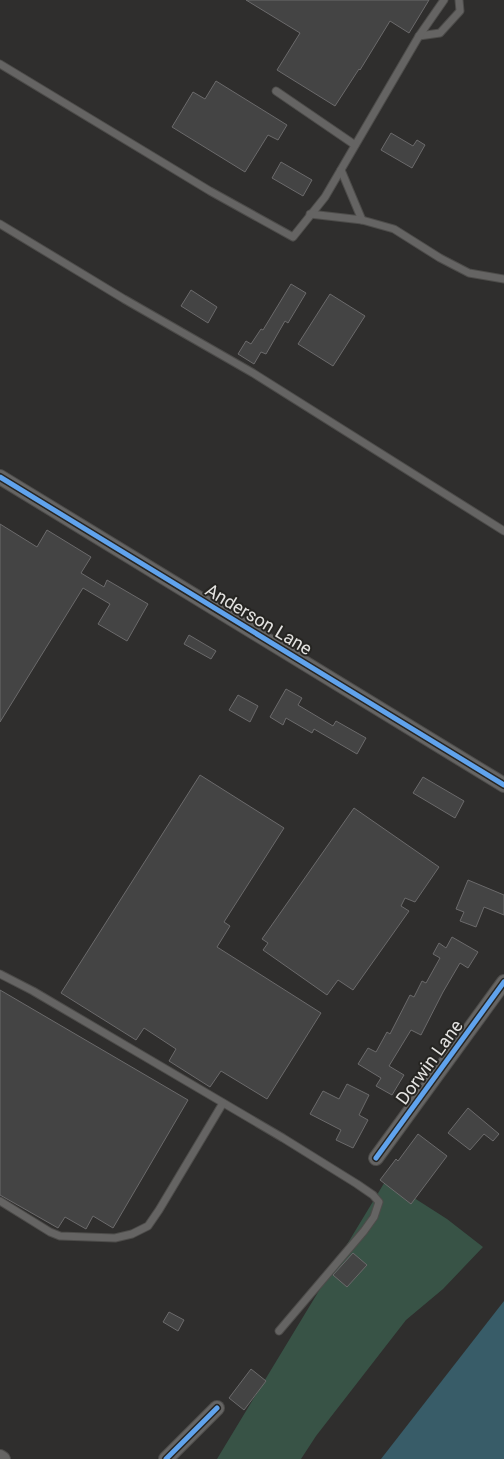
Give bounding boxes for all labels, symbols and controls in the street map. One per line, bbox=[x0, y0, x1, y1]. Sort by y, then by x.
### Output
street label: Anderson Lane bbox=[202, 579, 316, 659]
street label: Dorwin Lane bbox=[391, 1016, 467, 1108]

